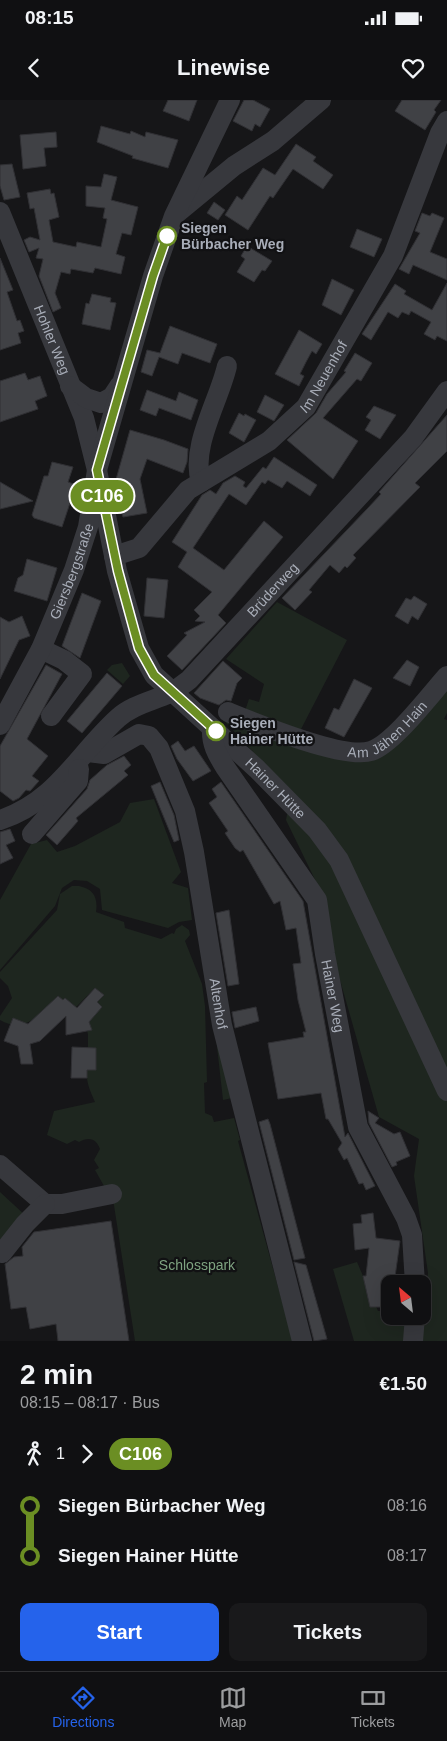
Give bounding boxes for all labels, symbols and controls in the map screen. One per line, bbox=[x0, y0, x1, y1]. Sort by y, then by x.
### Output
text: 08:15 bbox=[25, 7, 74, 28]
icon: back bbox=[20, 54, 48, 82]
icon: heart bbox=[399, 54, 427, 82]
text: Linewise bbox=[177, 55, 270, 80]
place label: Siegen Bürbacher Weg bbox=[181, 220, 284, 252]
marker: Siegen Bürbacher Weg bbox=[157, 226, 177, 246]
street label: Hohler Weg bbox=[31, 303, 73, 377]
street label: Im Neuenhof bbox=[297, 338, 350, 416]
line badge: C106 bbox=[67, 480, 137, 512]
text: C106 bbox=[80, 486, 124, 506]
street label: Giersbergstraße bbox=[46, 521, 97, 622]
street label: Brüderweg bbox=[244, 559, 301, 620]
street label: Am Jähen Hain bbox=[347, 698, 430, 761]
place label: Siegen Hainer Hütte bbox=[230, 715, 313, 747]
marker: Siegen Hainer Hütte bbox=[206, 721, 226, 741]
street label: Hainer Hütte bbox=[242, 754, 309, 822]
street label: Hainer Weg bbox=[318, 958, 348, 1034]
street label: Altenhof bbox=[207, 977, 231, 1031]
park label: Schlosspark bbox=[159, 1257, 236, 1273]
north arrow bbox=[381, 1275, 431, 1325]
map controls bbox=[381, 1275, 431, 1325]
text: 2 min bbox=[20, 1359, 93, 1390]
text: €1.50 bbox=[379, 1373, 427, 1394]
text: 08:15 – 08:17 · Bus bbox=[20, 1394, 160, 1411]
icon: walk bbox=[20, 1440, 48, 1468]
icon: forward bbox=[73, 1440, 101, 1468]
text: C106 bbox=[119, 1444, 162, 1464]
text: 1 bbox=[56, 1445, 65, 1462]
text: Siegen Bürbacher Weg bbox=[58, 1495, 266, 1516]
text: 08:16 bbox=[387, 1497, 427, 1514]
text: Siegen Hainer Hütte bbox=[58, 1545, 239, 1566]
text: 08:17 bbox=[387, 1547, 427, 1564]
button: Start bbox=[20, 1603, 219, 1661]
button: Tickets bbox=[229, 1603, 427, 1661]
tab: Directions bbox=[52, 1684, 114, 1730]
tab: Map bbox=[219, 1684, 247, 1730]
tab: Tickets bbox=[351, 1684, 395, 1730]

